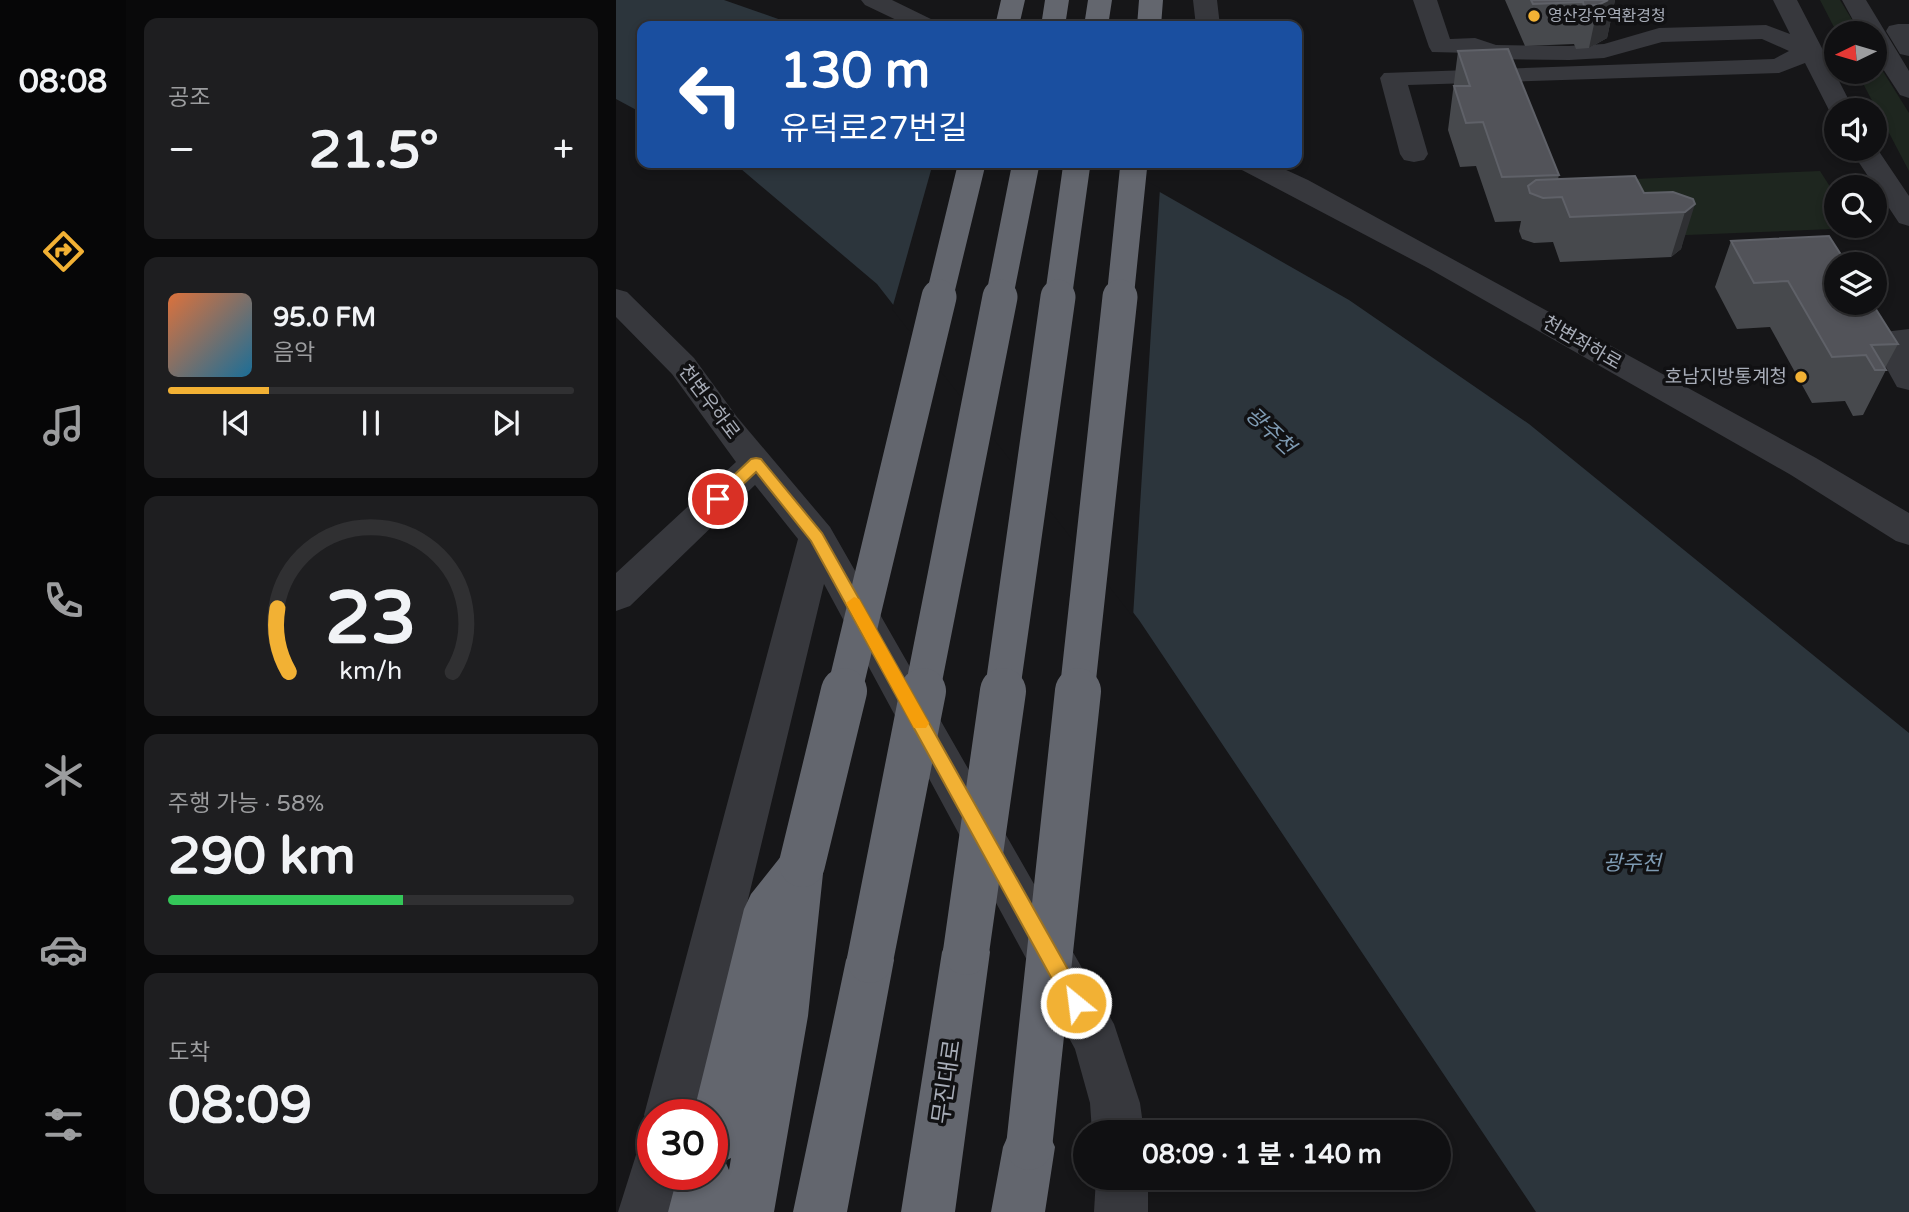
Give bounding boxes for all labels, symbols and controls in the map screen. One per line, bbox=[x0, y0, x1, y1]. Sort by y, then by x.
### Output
place label: 영산강유역환경청 bbox=[1548, 6, 1666, 26]
marker: 영산강유역환경청 bbox=[1526, 8, 1542, 24]
north arrow bbox=[1824, 21, 1886, 84]
map controls bbox=[1824, 21, 1887, 315]
text: 130 m bbox=[780, 42, 930, 101]
icon: left bbox=[665, 49, 756, 140]
text: 08:08 bbox=[19, 63, 107, 101]
text: 공조 bbox=[168, 84, 210, 112]
button: sound bbox=[1824, 98, 1887, 161]
text: 유덕로27번길 bbox=[780, 110, 967, 148]
text: 21.5° bbox=[309, 119, 439, 182]
text: − bbox=[168, 127, 195, 173]
text: + bbox=[553, 127, 574, 173]
button: search bbox=[1824, 175, 1887, 238]
icon: directions bbox=[39, 227, 88, 276]
button: layers bbox=[1824, 252, 1887, 315]
text: 95.0 FM bbox=[273, 302, 376, 333]
street label: 천변좌하로 bbox=[1539, 312, 1625, 374]
text: 음악 bbox=[273, 339, 315, 367]
street label: 천변우하로 bbox=[674, 360, 744, 444]
place label: 호남지방통계청 bbox=[1665, 366, 1787, 388]
marker: 호남지방통계청 bbox=[1793, 369, 1809, 385]
icon: music bbox=[39, 401, 88, 450]
water label: 광주천 bbox=[1240, 402, 1302, 462]
icon: previous bbox=[217, 404, 255, 442]
icon: pause bbox=[352, 404, 390, 442]
icon: next bbox=[487, 404, 525, 442]
pin bbox=[688, 469, 748, 529]
icon: arrive bbox=[699, 480, 737, 518]
text: 23 bbox=[325, 575, 417, 663]
icon: phone bbox=[39, 576, 88, 625]
text: km/h bbox=[340, 656, 402, 686]
icon: climate bbox=[39, 751, 88, 800]
text: 주행 가능 · 58% bbox=[168, 790, 324, 818]
text: 290 km bbox=[168, 825, 356, 888]
water label: 광주천 bbox=[1603, 851, 1664, 876]
icon: car bbox=[39, 925, 88, 974]
position arrow bbox=[1039, 966, 1113, 1040]
street label: 무진대로 bbox=[927, 1038, 967, 1126]
text: 도착 bbox=[168, 1039, 210, 1067]
text: 08:09 bbox=[168, 1074, 312, 1137]
speed limit sign: 30 bbox=[637, 1099, 728, 1190]
icon: filters bbox=[39, 1100, 88, 1149]
text: 08:09 · 1 분 · 140 m bbox=[1142, 1139, 1382, 1170]

